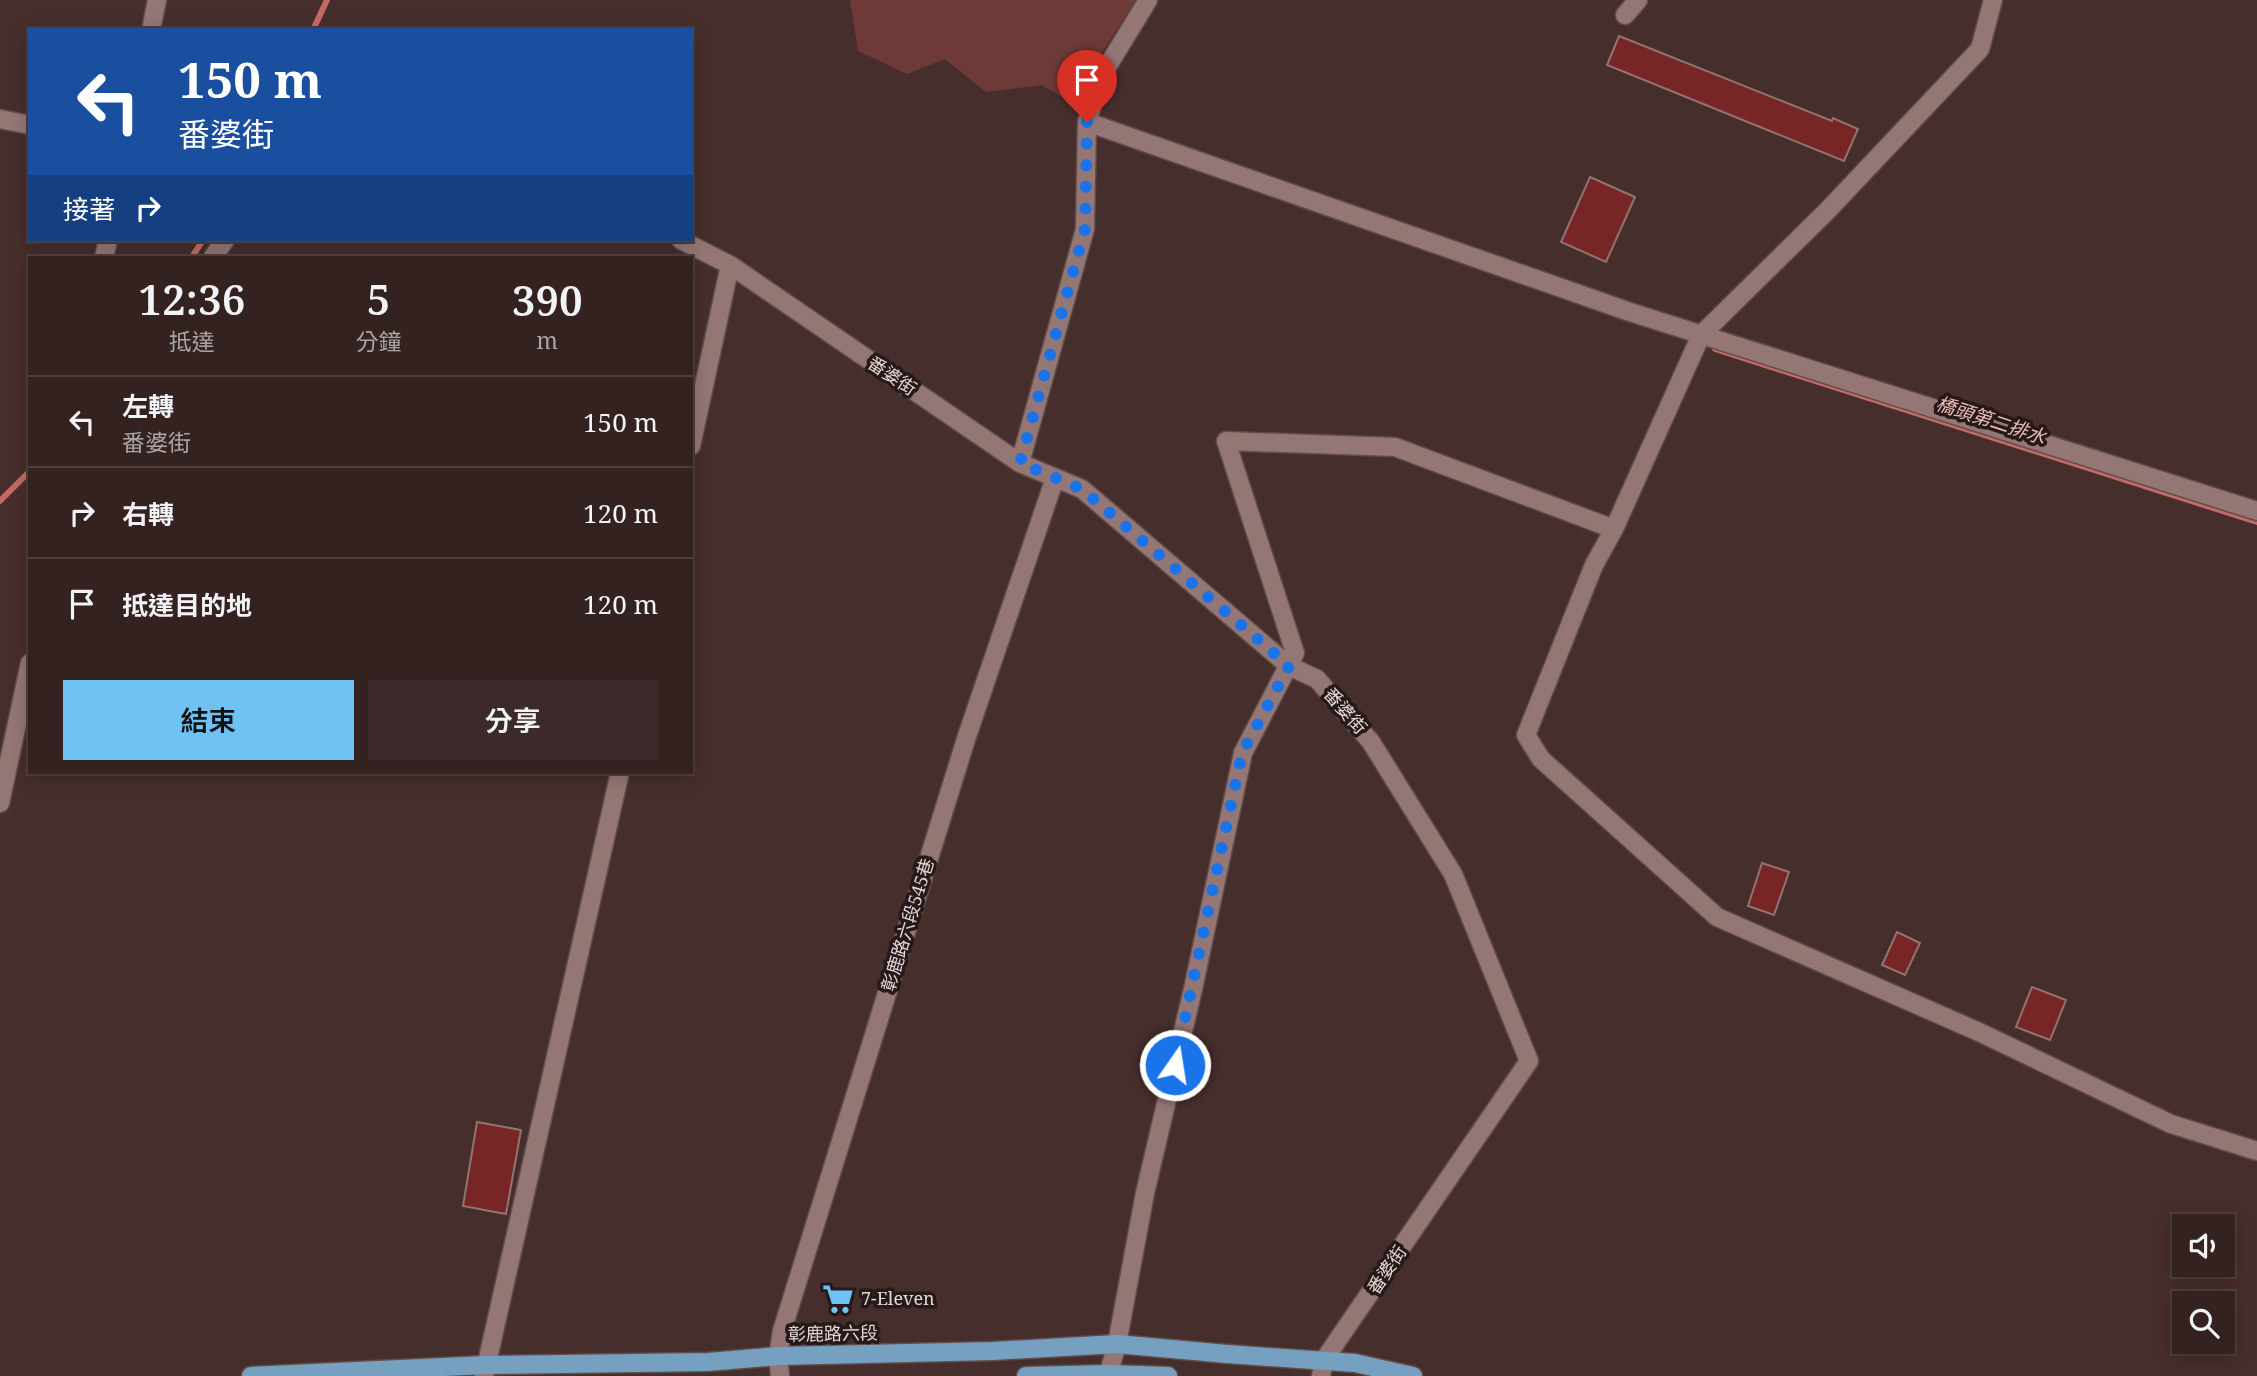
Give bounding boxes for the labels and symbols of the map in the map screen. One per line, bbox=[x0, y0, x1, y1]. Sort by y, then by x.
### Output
pin bbox=[1057, 50, 1117, 122]
street label: 番婆街 bbox=[863, 350, 922, 400]
water label: 橋頭第二排水 bbox=[1933, 390, 2050, 450]
street label: 番婆街 bbox=[1319, 682, 1373, 739]
street label: 彰鹿路六段545巷 bbox=[875, 855, 939, 994]
position arrow bbox=[1138, 1028, 1212, 1102]
street label: 番婆街 bbox=[1361, 1240, 1411, 1299]
supermarket icon: 7-Eleven bbox=[821, 1282, 855, 1316]
place label: 7-Eleven bbox=[861, 1286, 935, 1310]
street label: 彰鹿路六段 bbox=[788, 1320, 878, 1346]

